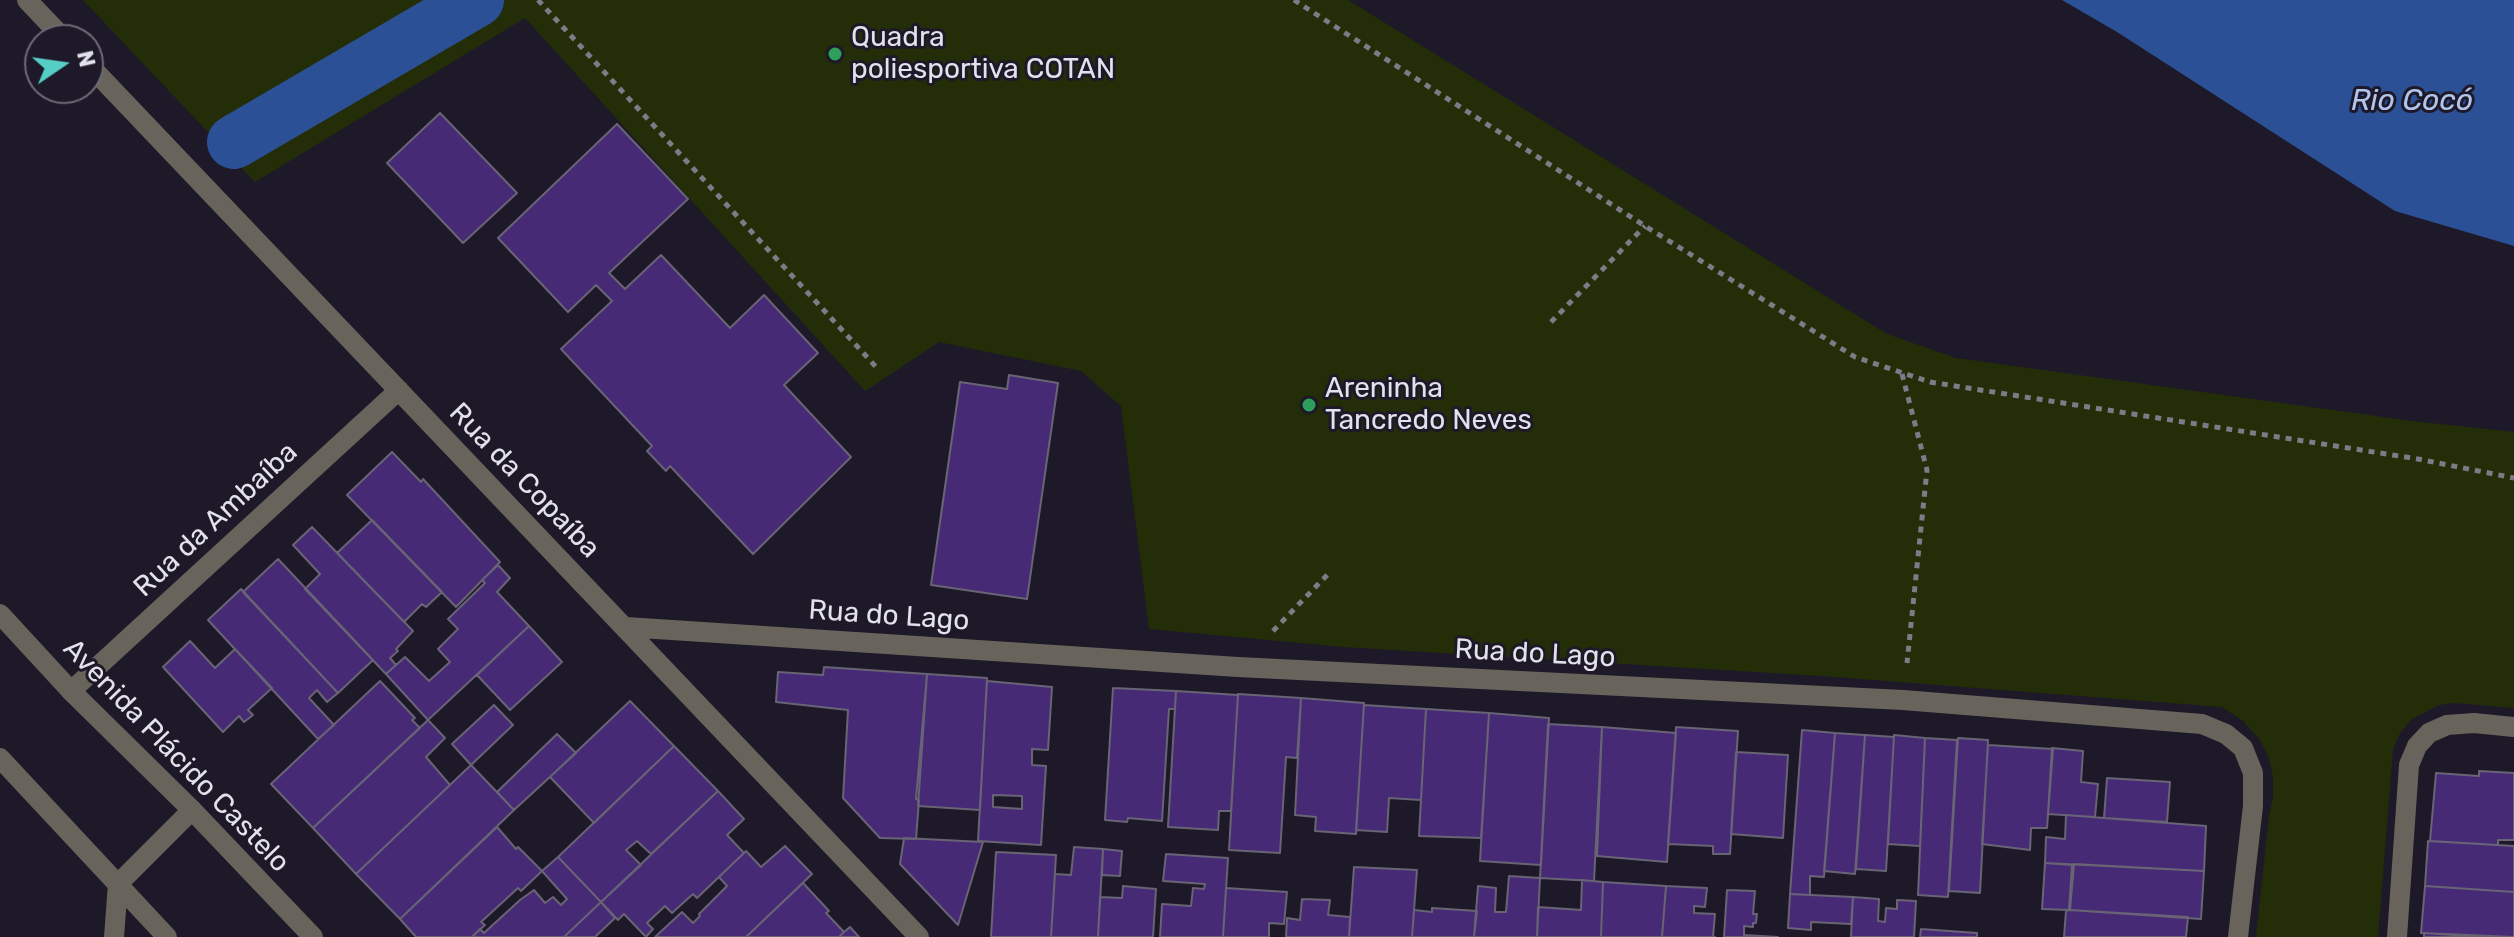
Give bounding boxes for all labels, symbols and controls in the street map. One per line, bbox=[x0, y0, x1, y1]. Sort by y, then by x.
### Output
place label: Quadra poliesportiva COTAN bbox=[851, 21, 1115, 87]
north arrow bbox=[24, 24, 104, 104]
marker: Quadra poliesportiva COTAN bbox=[826, 45, 844, 63]
text: N bbox=[71, 48, 101, 70]
water label: Rio Cocó bbox=[2351, 83, 2473, 119]
place label: Areninha Tancredo Neves bbox=[1325, 372, 1532, 438]
marker: Areninha Tancredo Neves bbox=[1300, 396, 1318, 414]
street label: Rua da Copaíba bbox=[442, 397, 606, 565]
street label: Rua da Ambaíba bbox=[127, 436, 305, 604]
street label: Rua do Lago bbox=[807, 594, 971, 638]
street label: Avenida Plácido Castelo bbox=[56, 632, 296, 880]
street label: Rua do Lago bbox=[1454, 633, 1616, 675]

